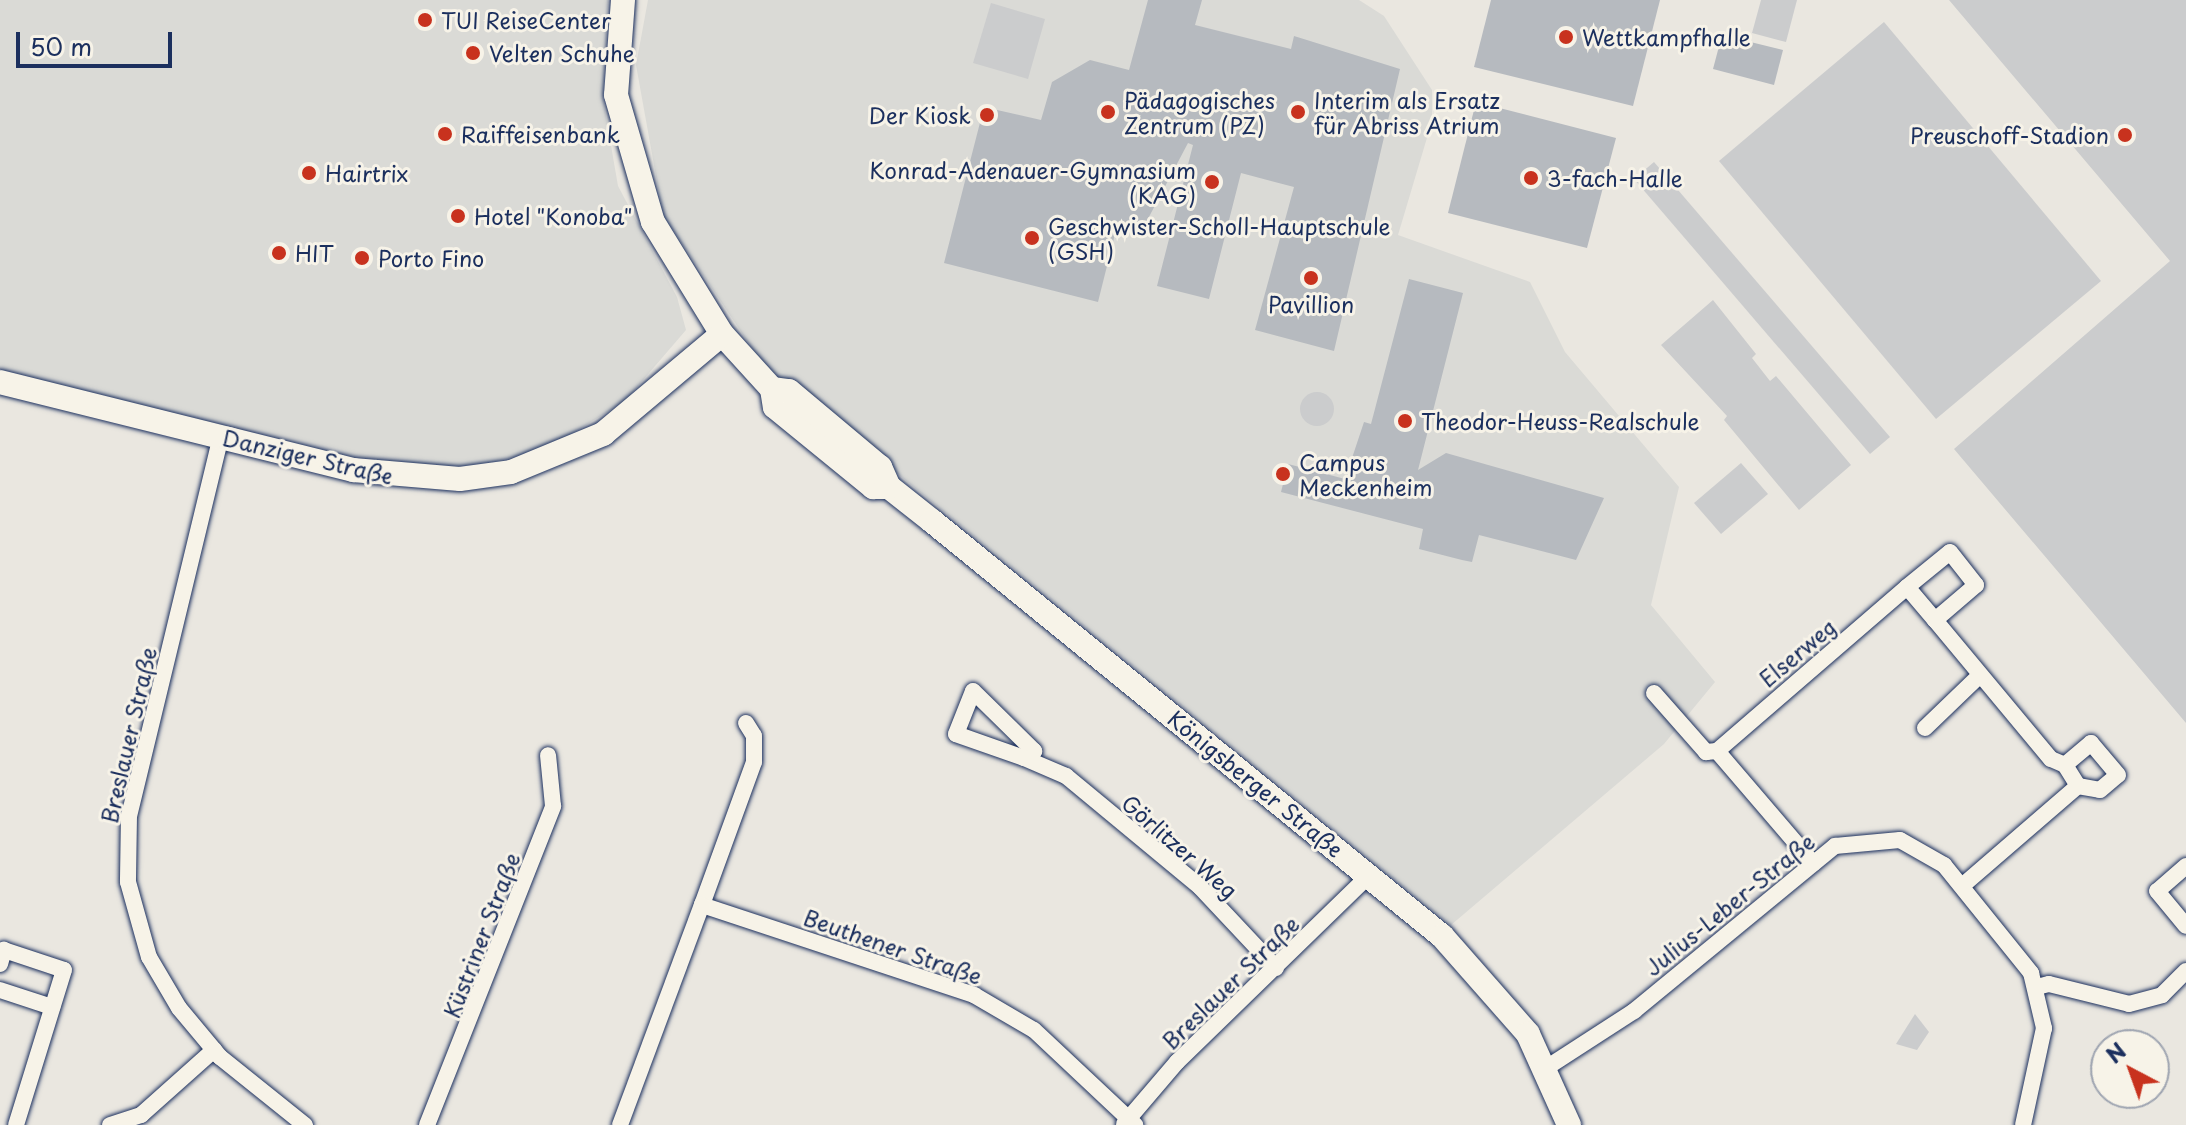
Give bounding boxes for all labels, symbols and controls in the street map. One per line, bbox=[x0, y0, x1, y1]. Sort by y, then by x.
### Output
place label: TUI ReiseCenter bbox=[441, 7, 612, 33]
marker: TUI ReiseCenter bbox=[416, 11, 434, 29]
scale bar bbox=[20, 16, 176, 66]
place label: Wettkampfhalle bbox=[1582, 24, 1751, 50]
text: 50 m bbox=[30, 28, 92, 64]
marker: Wettkampfhalle bbox=[1557, 28, 1575, 46]
place label: Velten Schuhe bbox=[489, 40, 636, 66]
marker: Velten Schuhe bbox=[464, 44, 482, 62]
place label: Pädagogisches Zentrum (PZ) bbox=[1124, 86, 1275, 138]
place label: Interim als Ersatz für Abriss Atrium bbox=[1314, 86, 1501, 138]
place label: Der Kiosk bbox=[868, 102, 971, 128]
marker: Pädagogisches Zentrum (PZ) bbox=[1099, 103, 1117, 121]
marker: Interim als Ersatz für Abriss Atrium bbox=[1289, 103, 1307, 121]
marker: Der Kiosk bbox=[978, 106, 996, 124]
place label: Raiffeisenbank bbox=[461, 121, 620, 147]
place label: Preuschoff-Stadion bbox=[1910, 122, 2109, 148]
marker: Raiffeisenbank bbox=[436, 125, 454, 143]
marker: Preuschoff-Stadion bbox=[2116, 126, 2134, 144]
place label: Konrad-Adenauer-Gymnasium (KAG) bbox=[869, 156, 1196, 208]
place label: Hairtrix bbox=[325, 160, 408, 186]
marker: Hairtrix bbox=[300, 164, 318, 182]
place label: 3-fach-Halle bbox=[1547, 165, 1683, 191]
marker: 3-fach-Halle bbox=[1522, 169, 1540, 187]
marker: Konrad-Adenauer-Gymnasium (KAG) bbox=[1203, 173, 1221, 191]
place label: Hotel "Konoba" bbox=[474, 203, 634, 229]
marker: Hotel "Konoba" bbox=[449, 207, 467, 225]
place label: Geschwister-Scholl-Hauptschule (GSH) bbox=[1048, 212, 1390, 264]
marker: Geschwister-Scholl-Hauptschule (GSH) bbox=[1023, 229, 1041, 247]
place label: HIT bbox=[295, 240, 334, 266]
marker: HIT bbox=[270, 244, 288, 262]
place label: Porto Fino bbox=[378, 245, 485, 271]
marker: Porto Fino bbox=[353, 249, 371, 267]
marker: Pavillion bbox=[1302, 269, 1320, 287]
place label: Pavillion bbox=[1268, 291, 1354, 317]
place label: Theodor-Heuss-Realschule bbox=[1421, 408, 1699, 434]
marker: Theodor-Heuss-Realschule bbox=[1396, 412, 1414, 430]
street label: Danziger Straße bbox=[220, 423, 396, 489]
place label: Campus Meckenheim bbox=[1299, 448, 1433, 500]
marker: Campus Meckenheim bbox=[1274, 465, 1292, 483]
street label: Elserweg bbox=[1753, 612, 1841, 692]
street label: Breslauer Straße bbox=[95, 644, 161, 826]
street label: Königsberger Straße bbox=[1162, 704, 1350, 862]
street label: Görlitzer Weg bbox=[1116, 788, 1244, 904]
street label: Julius-Leber-Straße bbox=[1639, 827, 1819, 981]
street label: Küstriner Straße bbox=[437, 848, 525, 1022]
street label: Beuthener Straße bbox=[800, 903, 986, 989]
street label: Breslauer Straße bbox=[1155, 909, 1305, 1055]
north arrow bbox=[2090, 1029, 2170, 1109]
text: N bbox=[2098, 1034, 2133, 1070]

